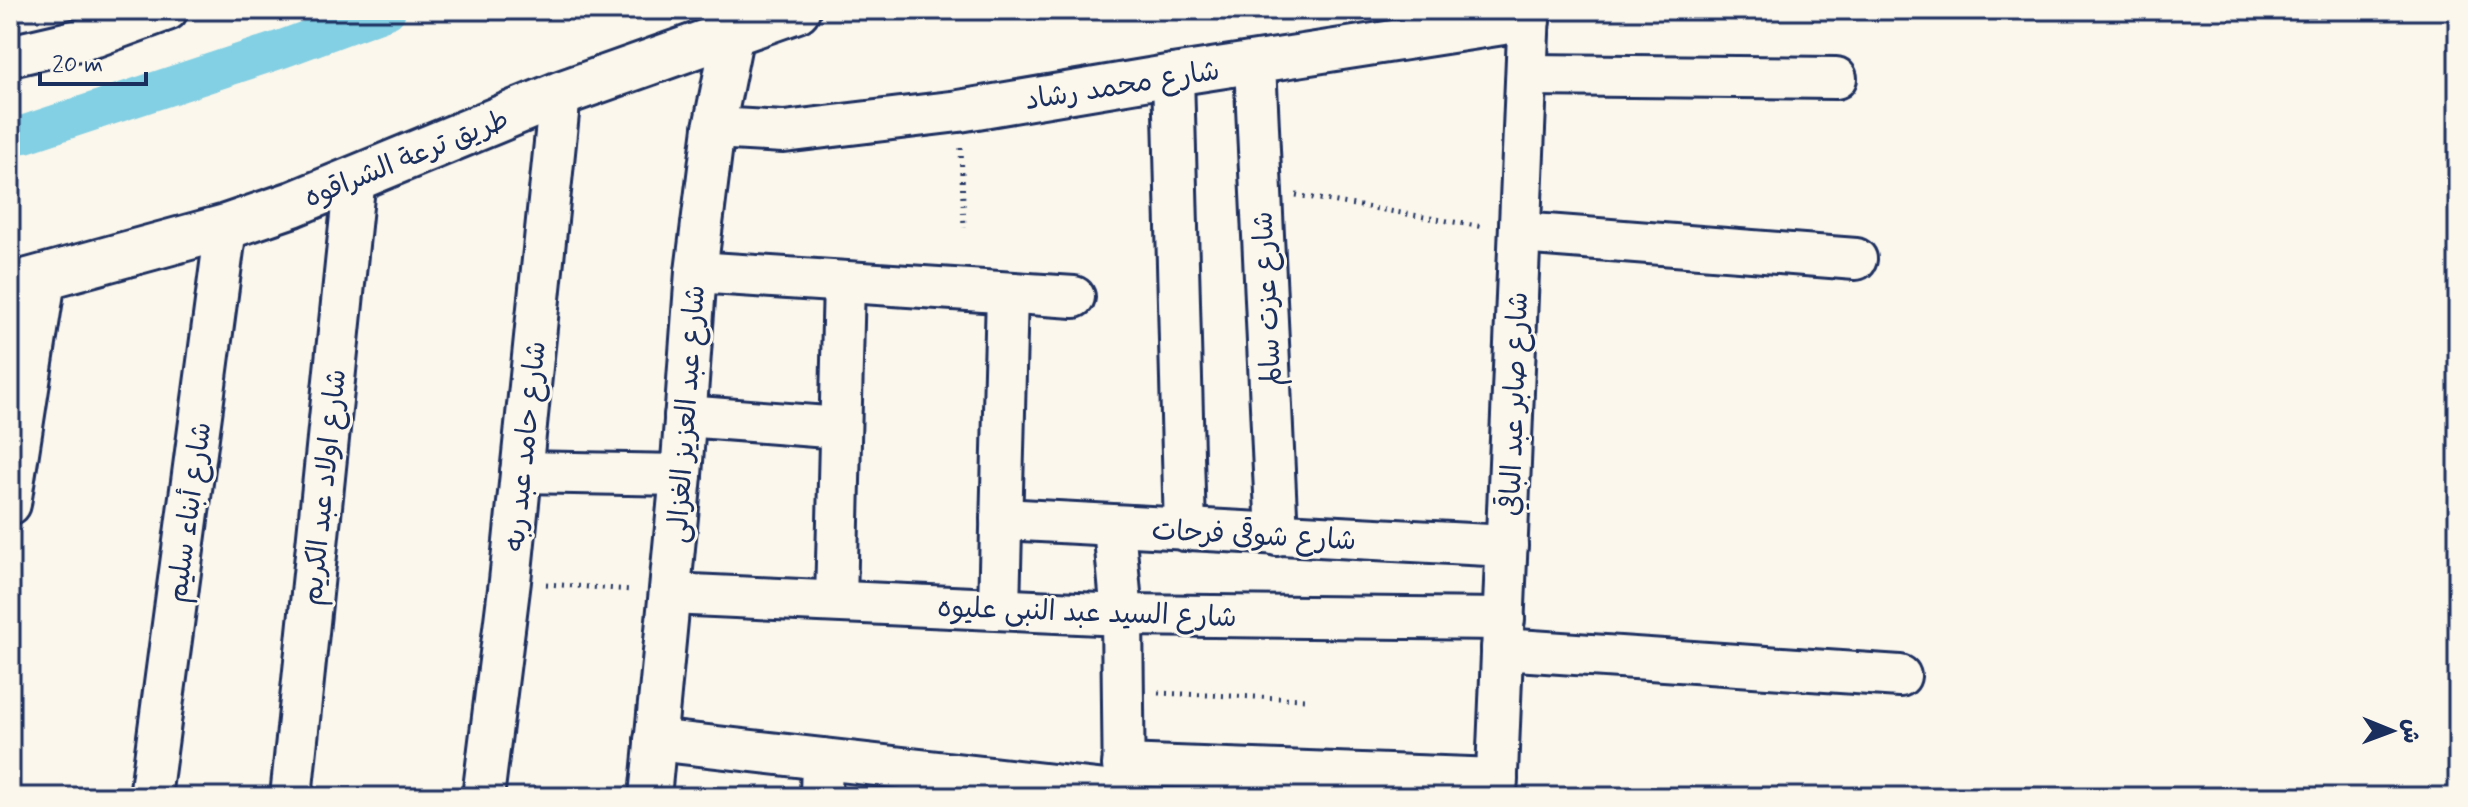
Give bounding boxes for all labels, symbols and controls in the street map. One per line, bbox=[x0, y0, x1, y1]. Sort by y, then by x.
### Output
scale bar bbox=[40, 36, 146, 86]
text: 20 m bbox=[52, 50, 103, 81]
street label: شارع محمد رشاد bbox=[1022, 53, 1222, 120]
street label: طريق ترعة الشراقوه bbox=[299, 101, 515, 217]
street label: شارع عزت سالم bbox=[1245, 210, 1293, 387]
street label: شارع عبد العزيز الغزالى bbox=[660, 284, 715, 545]
street label: شارع صابر عبد الباقي bbox=[1492, 291, 1538, 517]
street label: شارع حامد عبد ربه bbox=[497, 339, 556, 553]
street label: شارع اولاد عبد الكريم bbox=[295, 367, 357, 608]
street label: شارع أبناء سليم bbox=[159, 420, 222, 605]
street label: شارع شوقى فرحات bbox=[1151, 512, 1357, 560]
street label: شارع السيد عبد النبى عليوه bbox=[937, 590, 1237, 637]
north arrow bbox=[2352, 691, 2432, 771]
text: ش bbox=[2396, 719, 2424, 744]

